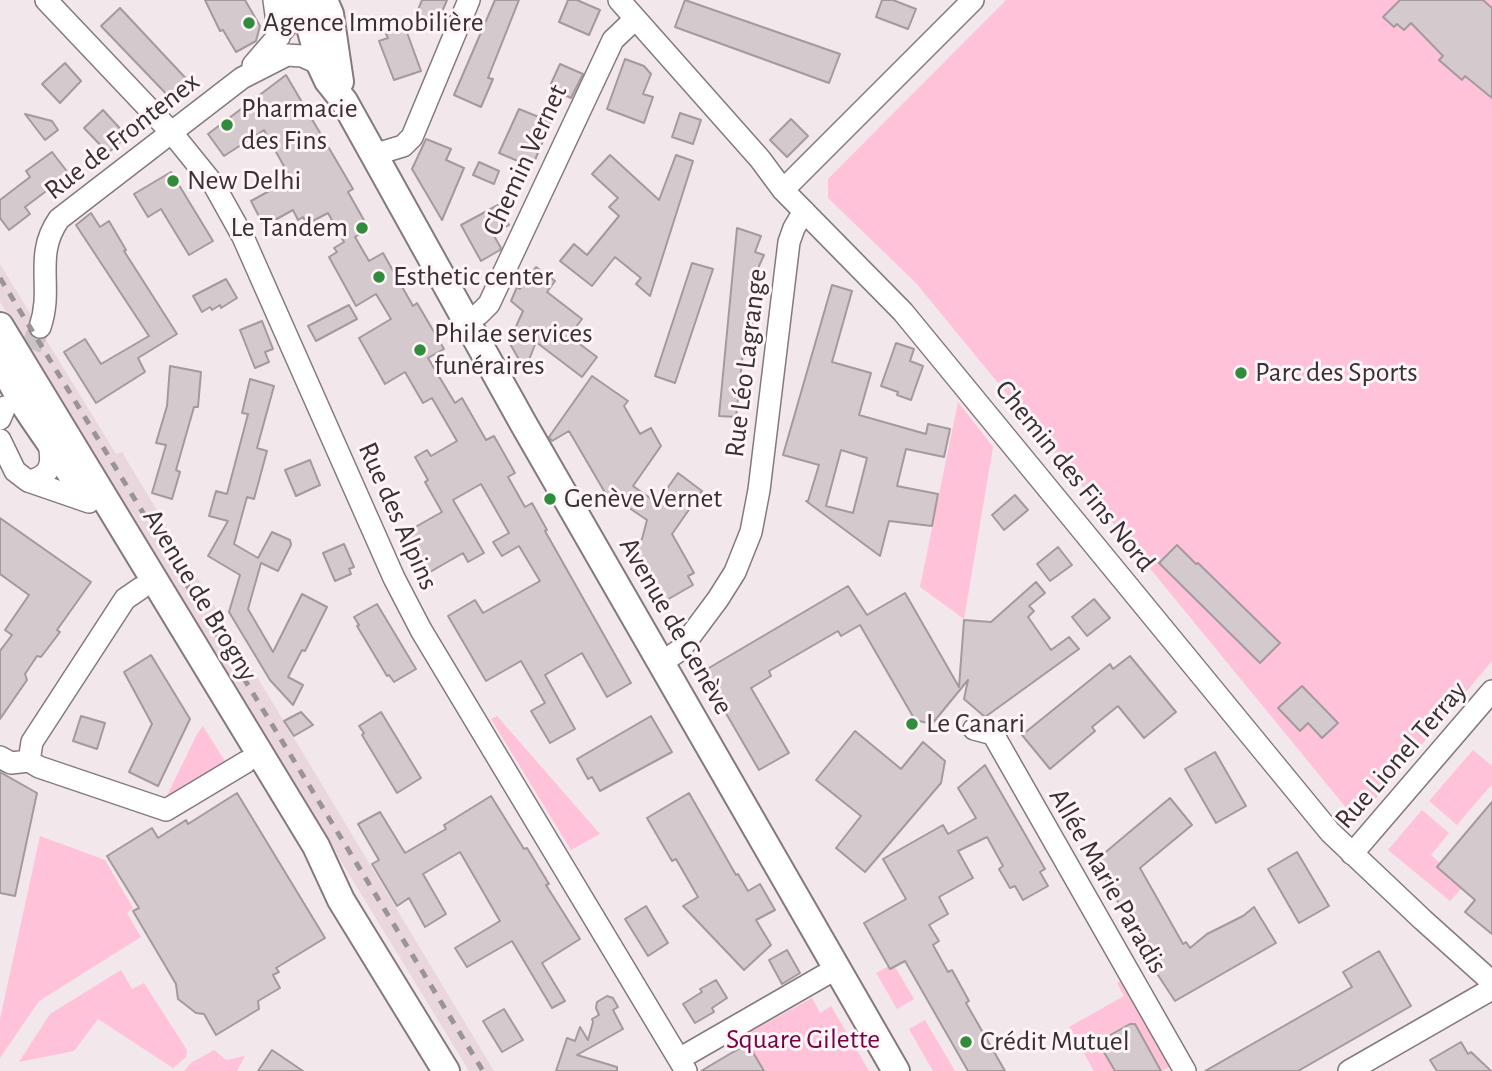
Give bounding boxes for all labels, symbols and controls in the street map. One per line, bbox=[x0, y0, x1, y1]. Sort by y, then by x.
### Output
place label: Agence Immobilière bbox=[263, 6, 484, 40]
marker: Agence Immobilière bbox=[241, 15, 257, 31]
street label: Rue de Frontenex bbox=[38, 65, 206, 207]
street label: Chemin Vernet bbox=[475, 79, 575, 241]
place label: Pharmacie des Fins bbox=[241, 92, 358, 158]
marker: Pharmacie des Fins bbox=[219, 117, 235, 133]
place label: New Delhi bbox=[187, 164, 301, 198]
marker: New Delhi bbox=[165, 173, 181, 189]
place label: Le Tandem bbox=[230, 211, 348, 245]
marker: Le Tandem bbox=[354, 220, 370, 236]
place label: Esthetic center bbox=[393, 260, 553, 294]
street label: Rue Léo Lagrange bbox=[718, 267, 774, 459]
marker: Esthetic center bbox=[371, 269, 387, 285]
place label: Philae services funéraires bbox=[434, 317, 593, 383]
marker: Philae services funéraires bbox=[412, 342, 428, 358]
place label: Parc des Sports bbox=[1255, 356, 1418, 390]
marker: Parc des Sports bbox=[1233, 365, 1249, 381]
street label: Chemin des Fins Nord bbox=[988, 374, 1162, 578]
street label: Rue des Alpins bbox=[351, 437, 445, 595]
place label: Genève Vernet bbox=[564, 482, 722, 516]
marker: Genève Vernet bbox=[542, 491, 558, 507]
street label: Avenue de Brogny bbox=[135, 503, 265, 687]
street label: Avenue de Genève bbox=[612, 531, 740, 721]
street label: Rue Lionel Terray bbox=[1328, 674, 1474, 836]
place label: Le Canari bbox=[926, 707, 1025, 741]
marker: Le Canari bbox=[904, 716, 920, 732]
street label: Allée Marie Paradis bbox=[1041, 783, 1175, 979]
park label: Square Gilette bbox=[726, 1023, 880, 1057]
place label: Crédit Mutuel bbox=[980, 1025, 1130, 1059]
marker: Crédit Mutuel bbox=[958, 1034, 974, 1050]

